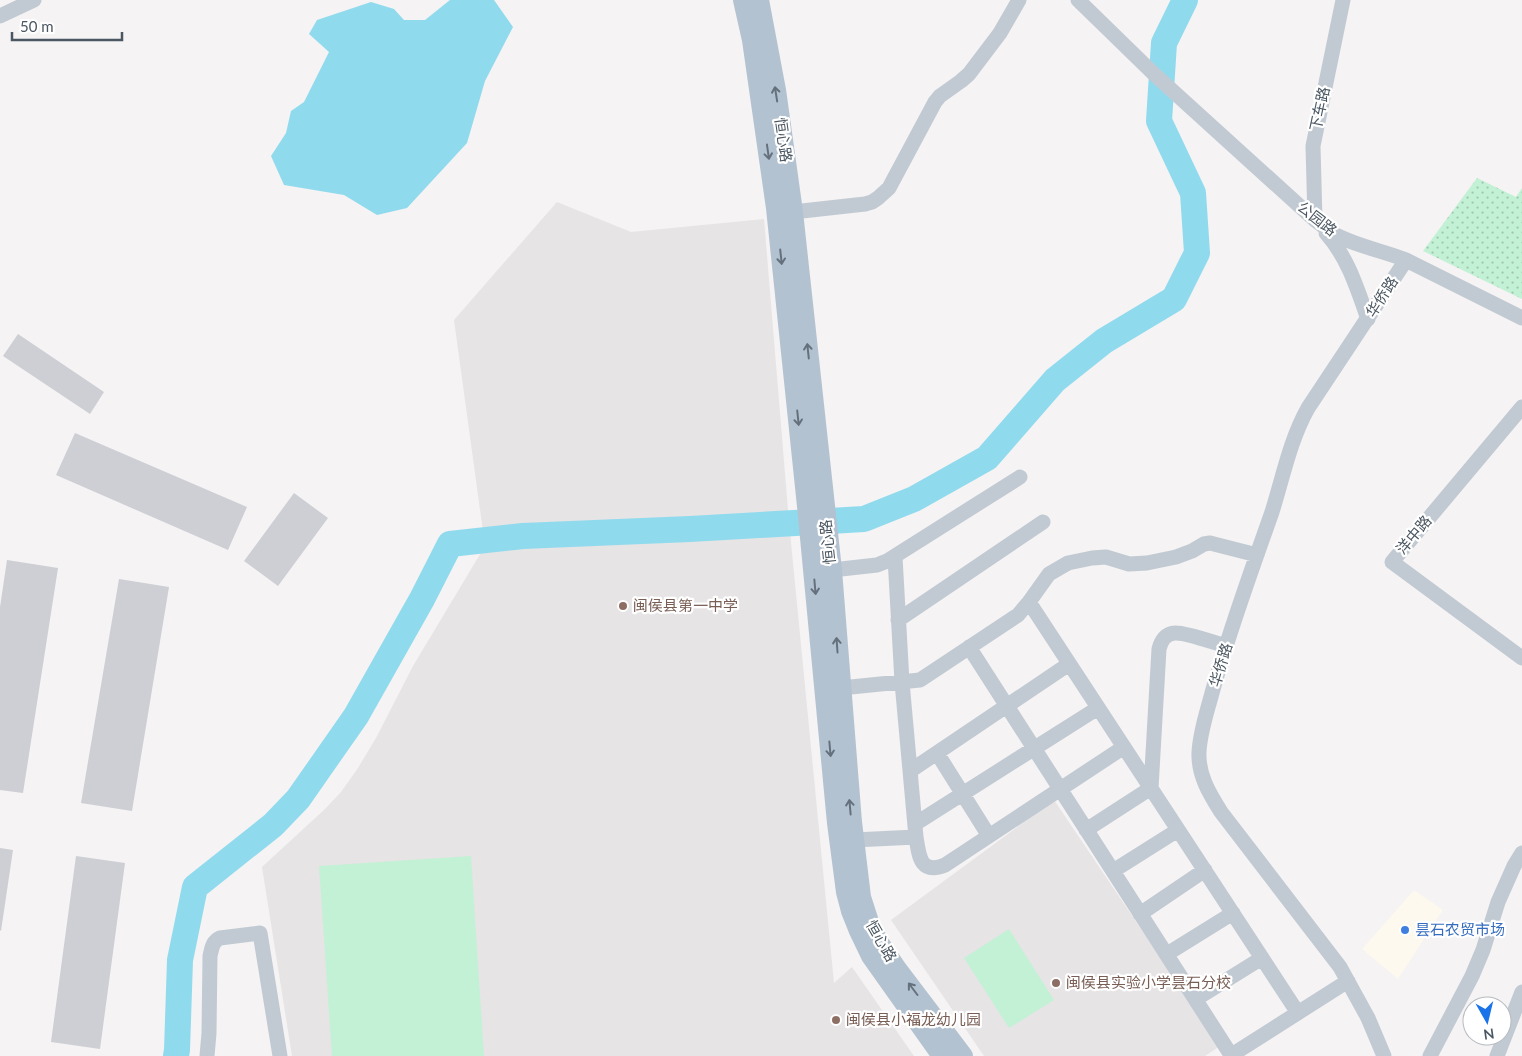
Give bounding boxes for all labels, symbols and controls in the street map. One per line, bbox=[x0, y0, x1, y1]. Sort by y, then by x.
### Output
scale bar bbox=[12, 10, 122, 42]
text: 50 m bbox=[20, 17, 54, 35]
street label: 下车路 bbox=[1306, 85, 1333, 133]
one-way arrow bbox=[771, 86, 781, 102]
street label: 恒心路 bbox=[772, 116, 796, 163]
one-way arrow bbox=[763, 143, 773, 159]
street label: 公园路 bbox=[1294, 197, 1341, 239]
one-way arrow bbox=[776, 249, 786, 265]
street label: 华侨路 bbox=[1361, 273, 1401, 320]
one-way arrow bbox=[803, 344, 813, 360]
one-way arrow bbox=[793, 410, 803, 426]
street label: 洋中路 bbox=[1392, 511, 1435, 557]
street label: 恒心路 bbox=[816, 519, 838, 565]
one-way arrow bbox=[810, 579, 820, 595]
place label: 闽侯县第一中学 bbox=[633, 596, 738, 614]
marker: 闽侯县第一中学 bbox=[617, 600, 629, 612]
one-way arrow bbox=[833, 637, 842, 653]
street label: 华侨路 bbox=[1205, 641, 1235, 689]
one-way arrow bbox=[825, 741, 835, 757]
one-way arrow bbox=[846, 799, 855, 815]
street label: 恒心路 bbox=[863, 917, 901, 964]
place label: 昙石农贸市场 bbox=[1415, 920, 1505, 938]
marker: 昙石农贸市场 bbox=[1399, 924, 1411, 936]
place label: 闽侯县实验小学昙石分校 bbox=[1066, 973, 1231, 991]
marker: 闽侯县实验小学昙石分校 bbox=[1050, 977, 1062, 989]
one-way arrow bbox=[907, 983, 918, 996]
north arrow bbox=[1462, 996, 1512, 1046]
place label: 闽侯县小福龙幼儿园 bbox=[846, 1010, 981, 1028]
marker: 闽侯县小福龙幼儿园 bbox=[830, 1014, 842, 1026]
text: N bbox=[1482, 1025, 1495, 1044]

